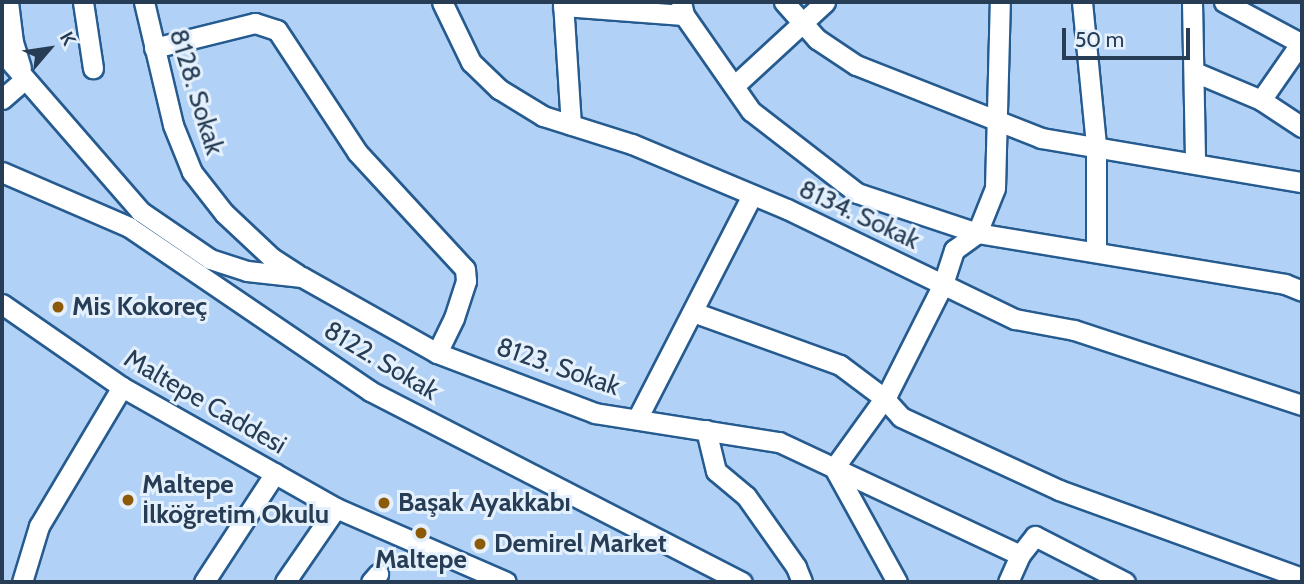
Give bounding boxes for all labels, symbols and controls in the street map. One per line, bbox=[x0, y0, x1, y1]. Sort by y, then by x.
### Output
north arrow bbox=[14, 14, 84, 84]
scale bar bbox=[1066, 14, 1194, 58]
street label: 8128. Sokak bbox=[162, 25, 230, 159]
text: 50 m bbox=[1075, 27, 1124, 52]
text: K bbox=[55, 28, 81, 49]
street label: 8134. Sokak bbox=[794, 174, 924, 256]
place label: Mis Kokoreç bbox=[72, 291, 207, 323]
marker: Mis Kokoreç bbox=[50, 299, 66, 315]
street label: 8122. Sokak bbox=[318, 315, 444, 407]
street label: 8123. Sokak bbox=[492, 331, 624, 403]
street label: Maltepe Caddesi bbox=[118, 343, 292, 461]
place label: Maltepe İlköğretim Okulu bbox=[142, 469, 329, 530]
place label: Başak Ayakkabı bbox=[398, 487, 571, 519]
marker: Maltepe İlköğretim Okulu bbox=[120, 492, 136, 508]
marker: Başak Ayakkabı bbox=[376, 495, 392, 511]
marker: Maltepe bbox=[413, 525, 429, 541]
place label: Demirel Market bbox=[494, 528, 667, 560]
marker: Demirel Market bbox=[472, 536, 488, 552]
place label: Maltepe bbox=[375, 544, 467, 576]

